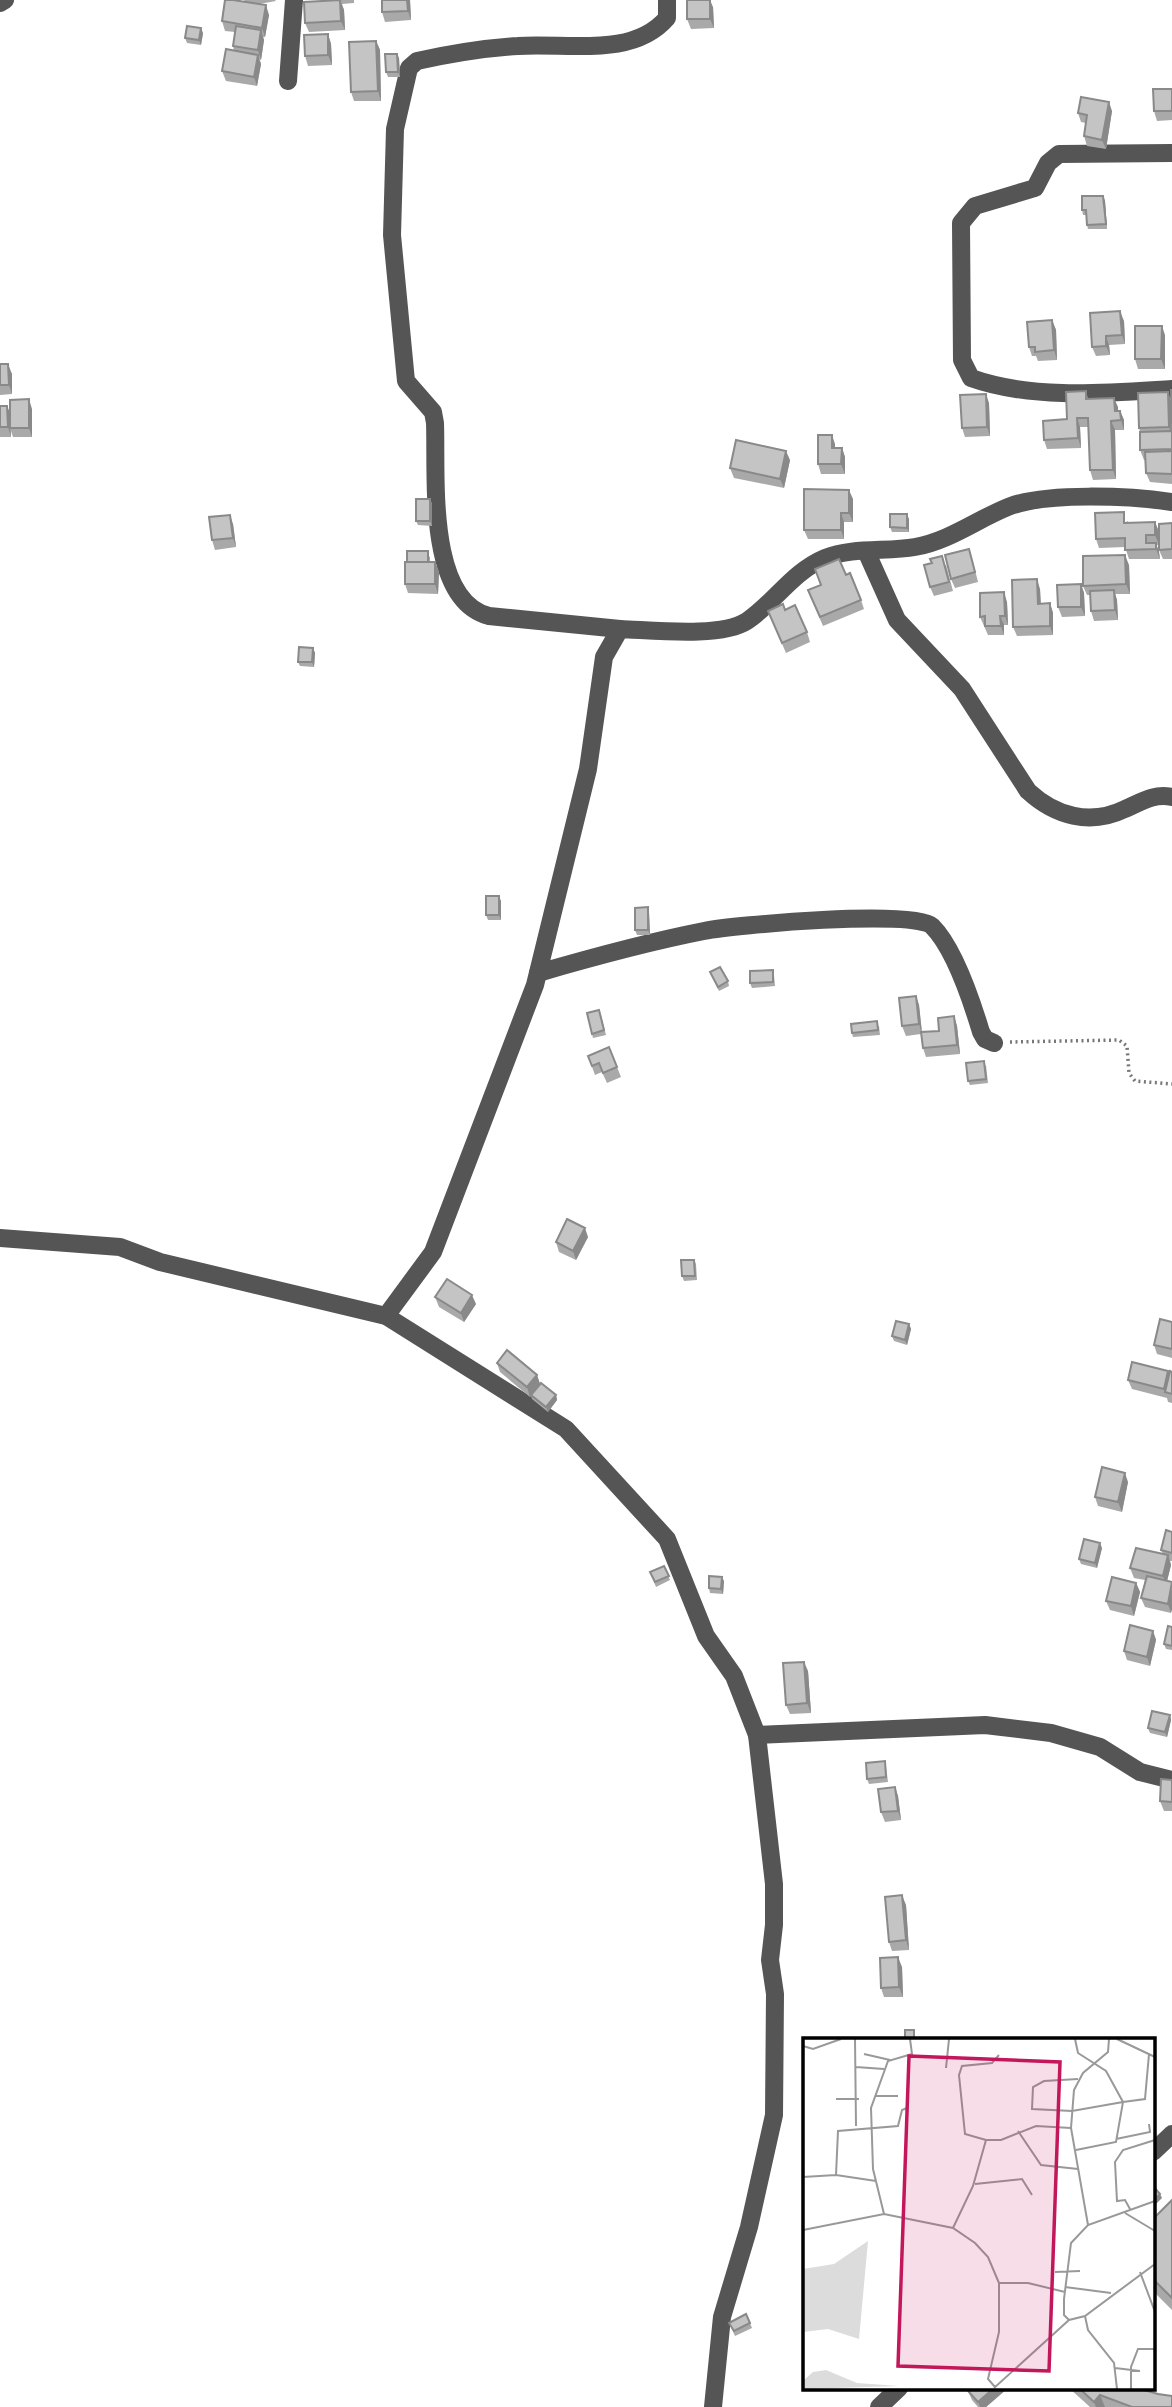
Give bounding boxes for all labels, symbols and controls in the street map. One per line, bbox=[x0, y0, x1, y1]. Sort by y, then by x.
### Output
inset map bbox=[803, 2038, 1154, 2390]

